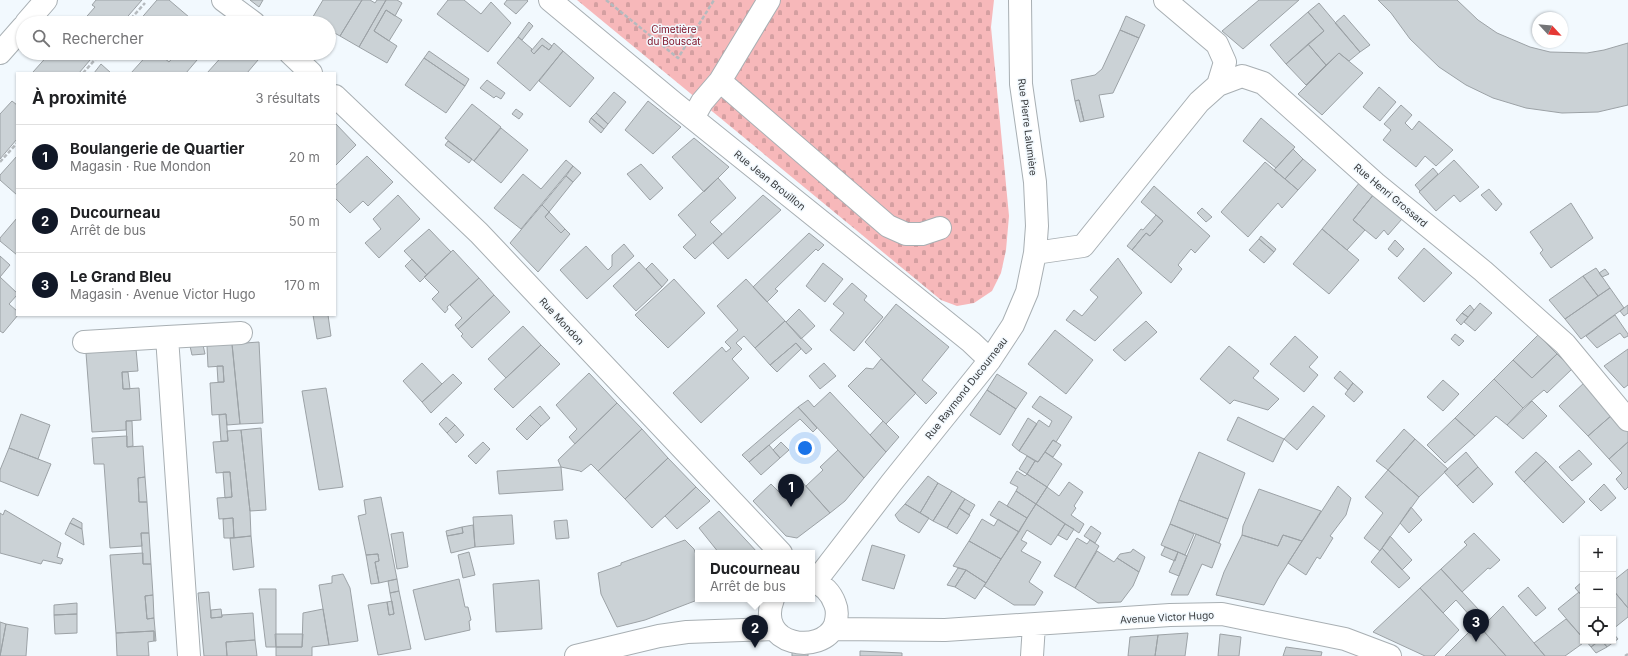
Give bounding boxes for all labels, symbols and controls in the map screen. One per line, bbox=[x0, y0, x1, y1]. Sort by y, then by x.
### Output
north arrow bbox=[1532, 12, 1568, 48]
search box bbox=[16, 16, 336, 60]
park label: Cimetière du Bouscat bbox=[647, 23, 701, 47]
icon: search bbox=[30, 27, 52, 49]
text: Rechercher bbox=[62, 29, 144, 48]
street label: Rue Pierre Lalumière bbox=[1016, 78, 1040, 176]
text: À proximité bbox=[32, 88, 127, 108]
text: 3 résultats bbox=[256, 90, 320, 106]
text: Boulangerie de Quartier bbox=[70, 139, 244, 158]
street label: Rue Jean Brouillon bbox=[732, 148, 808, 212]
text: 1 bbox=[42, 149, 48, 165]
text: 20 m bbox=[289, 149, 320, 165]
text: Magasin · Rue Mondon bbox=[70, 158, 211, 174]
street label: Rue Henri Grossard bbox=[1352, 161, 1430, 229]
text: Ducourneau bbox=[70, 203, 160, 222]
text: 2 bbox=[41, 213, 49, 229]
text: 50 m bbox=[289, 213, 320, 229]
text: Arrêt de bus bbox=[70, 222, 146, 238]
text: Le Grand Bleu bbox=[70, 267, 171, 286]
text: 3 bbox=[41, 277, 49, 293]
text: 170 m bbox=[284, 277, 320, 293]
text: Magasin · Avenue Victor Hugo bbox=[70, 286, 256, 302]
street label: Rue Mondon bbox=[537, 295, 587, 347]
street label: Rue Raymond Ducourneau bbox=[922, 335, 1010, 441]
your location bbox=[795, 438, 815, 458]
pin: 1 bbox=[778, 474, 804, 507]
map controls bbox=[1580, 536, 1616, 644]
button: + bbox=[1580, 536, 1616, 572]
popup bbox=[695, 550, 815, 602]
text: Ducourneau bbox=[710, 559, 800, 578]
button: − bbox=[1580, 572, 1616, 608]
text: Arrêt de bus bbox=[710, 578, 786, 594]
button: locate bbox=[1580, 608, 1616, 644]
street label: Avenue Victor Hugo bbox=[1120, 609, 1214, 625]
pin: 3 bbox=[1463, 609, 1489, 642]
pin: 2 bbox=[742, 615, 768, 648]

